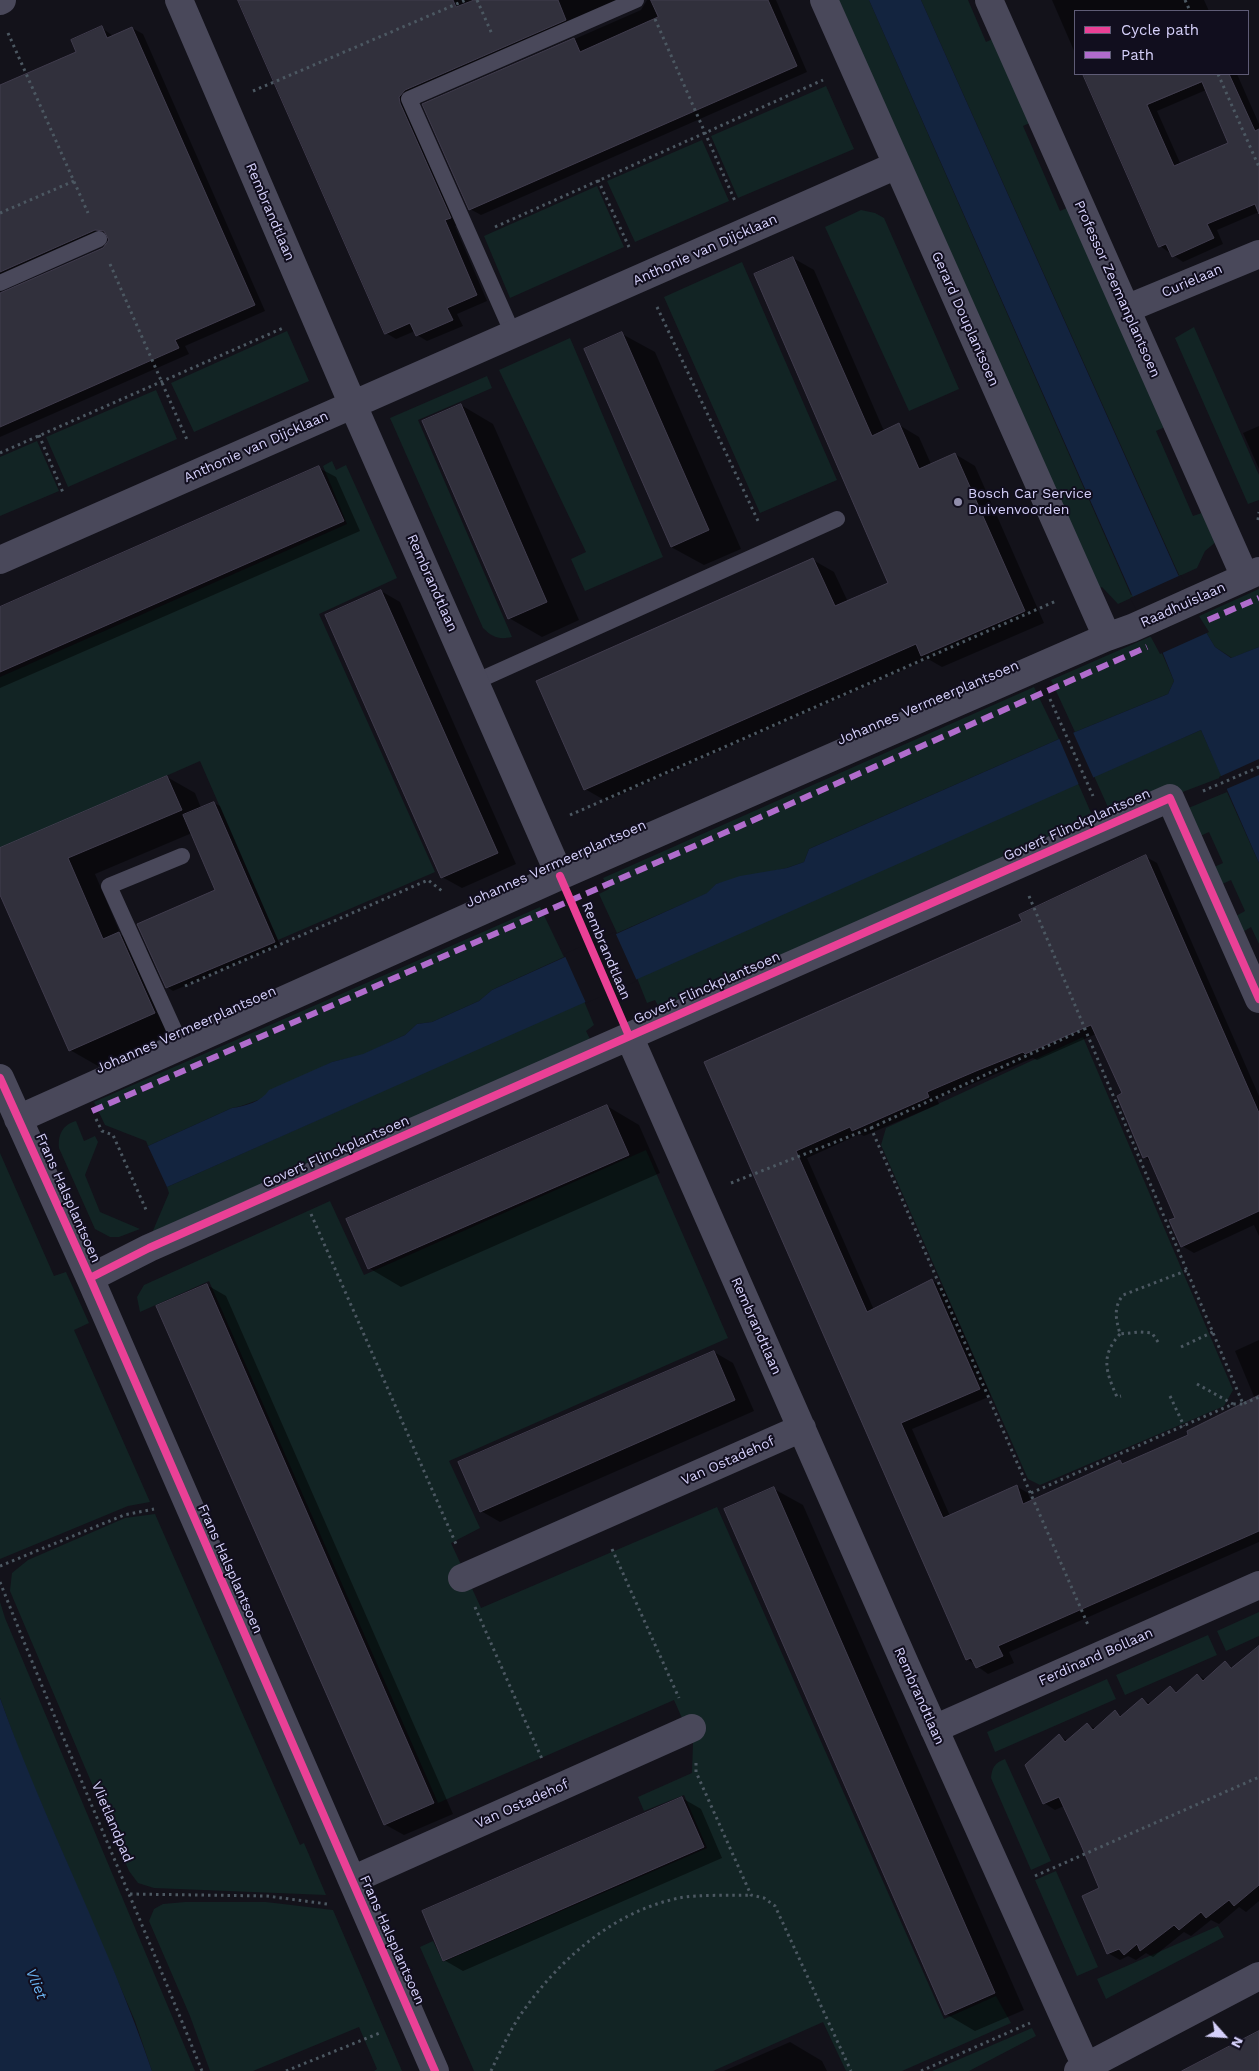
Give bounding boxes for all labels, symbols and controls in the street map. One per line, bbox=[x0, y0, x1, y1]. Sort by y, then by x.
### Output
legend bbox=[1074, 10, 1249, 75]
text: Cycle path bbox=[1121, 21, 1199, 39]
text: Path bbox=[1121, 46, 1154, 64]
street label: Rembrandtlaan bbox=[242, 160, 298, 264]
street label: Professor Zeemanplantsoen bbox=[1070, 198, 1164, 380]
street label: Anthonie van Dijcklaan bbox=[630, 211, 780, 289]
street label: Gerard Douplantsoen bbox=[928, 249, 1002, 389]
street label: Curielaan bbox=[1159, 261, 1225, 301]
street label: Anthonie van Dijcklaan bbox=[181, 408, 331, 486]
place label: Bosch Car Service Duivenvoorden bbox=[968, 486, 1092, 518]
marker: Bosch Car Service Duivenvoorden bbox=[952, 496, 964, 508]
street label: Rembrandtlaan bbox=[403, 532, 461, 634]
street label: Raadhuislaan bbox=[1138, 579, 1228, 631]
street label: Johannes Vermeerplantsoen bbox=[835, 657, 1021, 749]
street label: Govert Flinckplantsoen bbox=[1001, 785, 1153, 865]
street label: Johannes Vermeerplantsoen bbox=[463, 817, 649, 911]
street label: Rembrandtlaan bbox=[578, 899, 634, 1003]
street label: Govert Flinckplantsoen bbox=[631, 948, 783, 1028]
street label: Johannes Vermeerplantsoen bbox=[93, 983, 279, 1077]
street label: Govert Flinckplantsoen bbox=[260, 1112, 412, 1192]
street label: Frans Halsplantsoen bbox=[32, 1131, 104, 1265]
street label: Rembrandtlaan bbox=[727, 1275, 785, 1377]
street label: Van Ostadehof bbox=[679, 1433, 777, 1489]
street label: Frans Halsplantsoen bbox=[194, 1502, 266, 1636]
street label: Ferdinand Bollaan bbox=[1036, 1624, 1156, 1690]
street label: Rembrandtlaan bbox=[890, 1645, 948, 1747]
street label: Van Ostadehof bbox=[473, 1776, 571, 1832]
street label: Vlietlandpad bbox=[87, 1779, 137, 1865]
street label: Frans Halsplantsoen bbox=[356, 1873, 428, 2007]
water label: Vliet bbox=[21, 1966, 51, 2002]
north arrow bbox=[1199, 2011, 1249, 2061]
text: N bbox=[1228, 2034, 1247, 2051]

